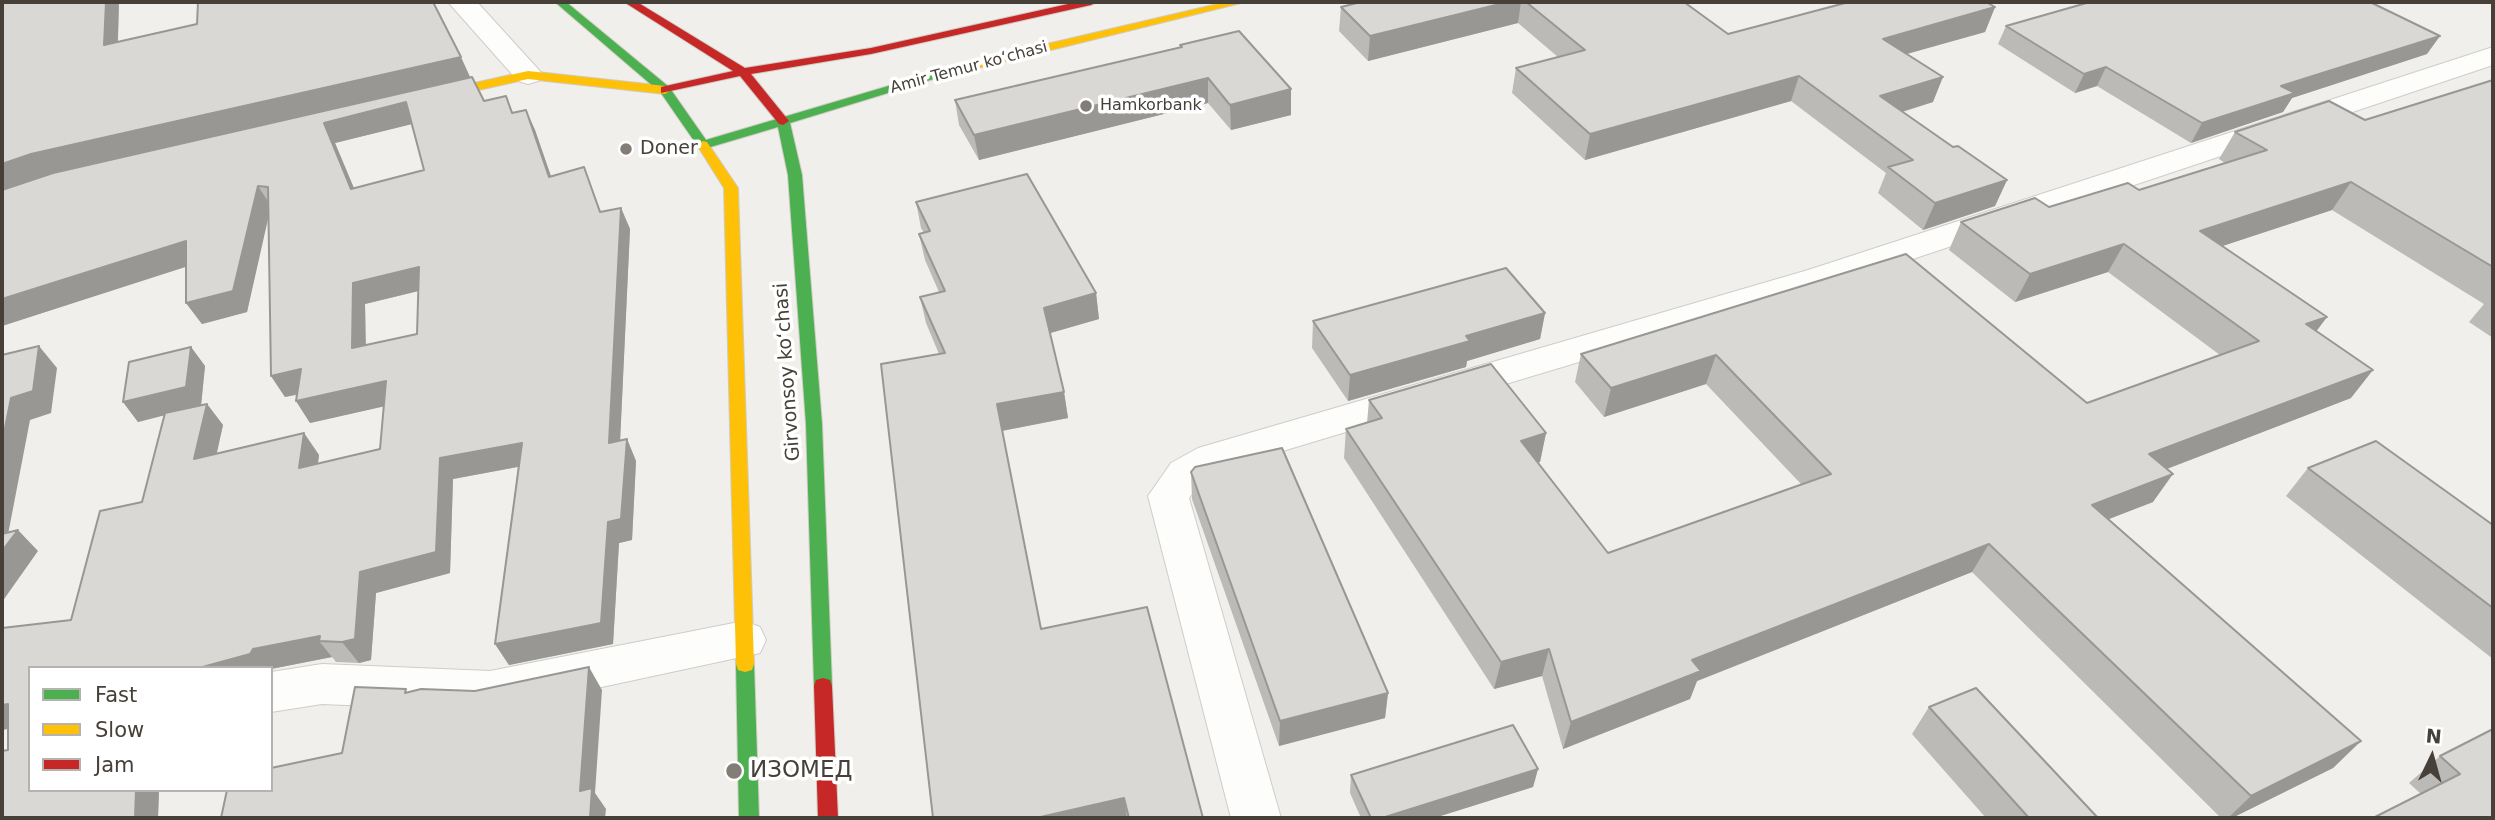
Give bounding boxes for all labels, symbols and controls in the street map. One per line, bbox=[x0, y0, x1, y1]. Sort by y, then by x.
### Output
street label: Amir Temur koʻchasi bbox=[888, 38, 1050, 98]
place label: Hamkorbank bbox=[1100, 96, 1202, 116]
marker: Hamkorbank bbox=[1078, 98, 1094, 114]
place label: Doner bbox=[640, 138, 698, 160]
marker: Doner bbox=[618, 141, 634, 157]
street label: Girvonsoy koʻchasi bbox=[770, 282, 806, 462]
legend bbox=[28, 666, 273, 792]
text: Fast bbox=[95, 683, 137, 707]
text: Slow bbox=[95, 718, 144, 742]
north arrow bbox=[2397, 722, 2467, 792]
text: N bbox=[2425, 724, 2443, 748]
text: Jam bbox=[95, 753, 135, 777]
place label: ИЗОМЕД bbox=[750, 757, 852, 785]
marker: ИЗОМЕД bbox=[724, 761, 744, 781]

